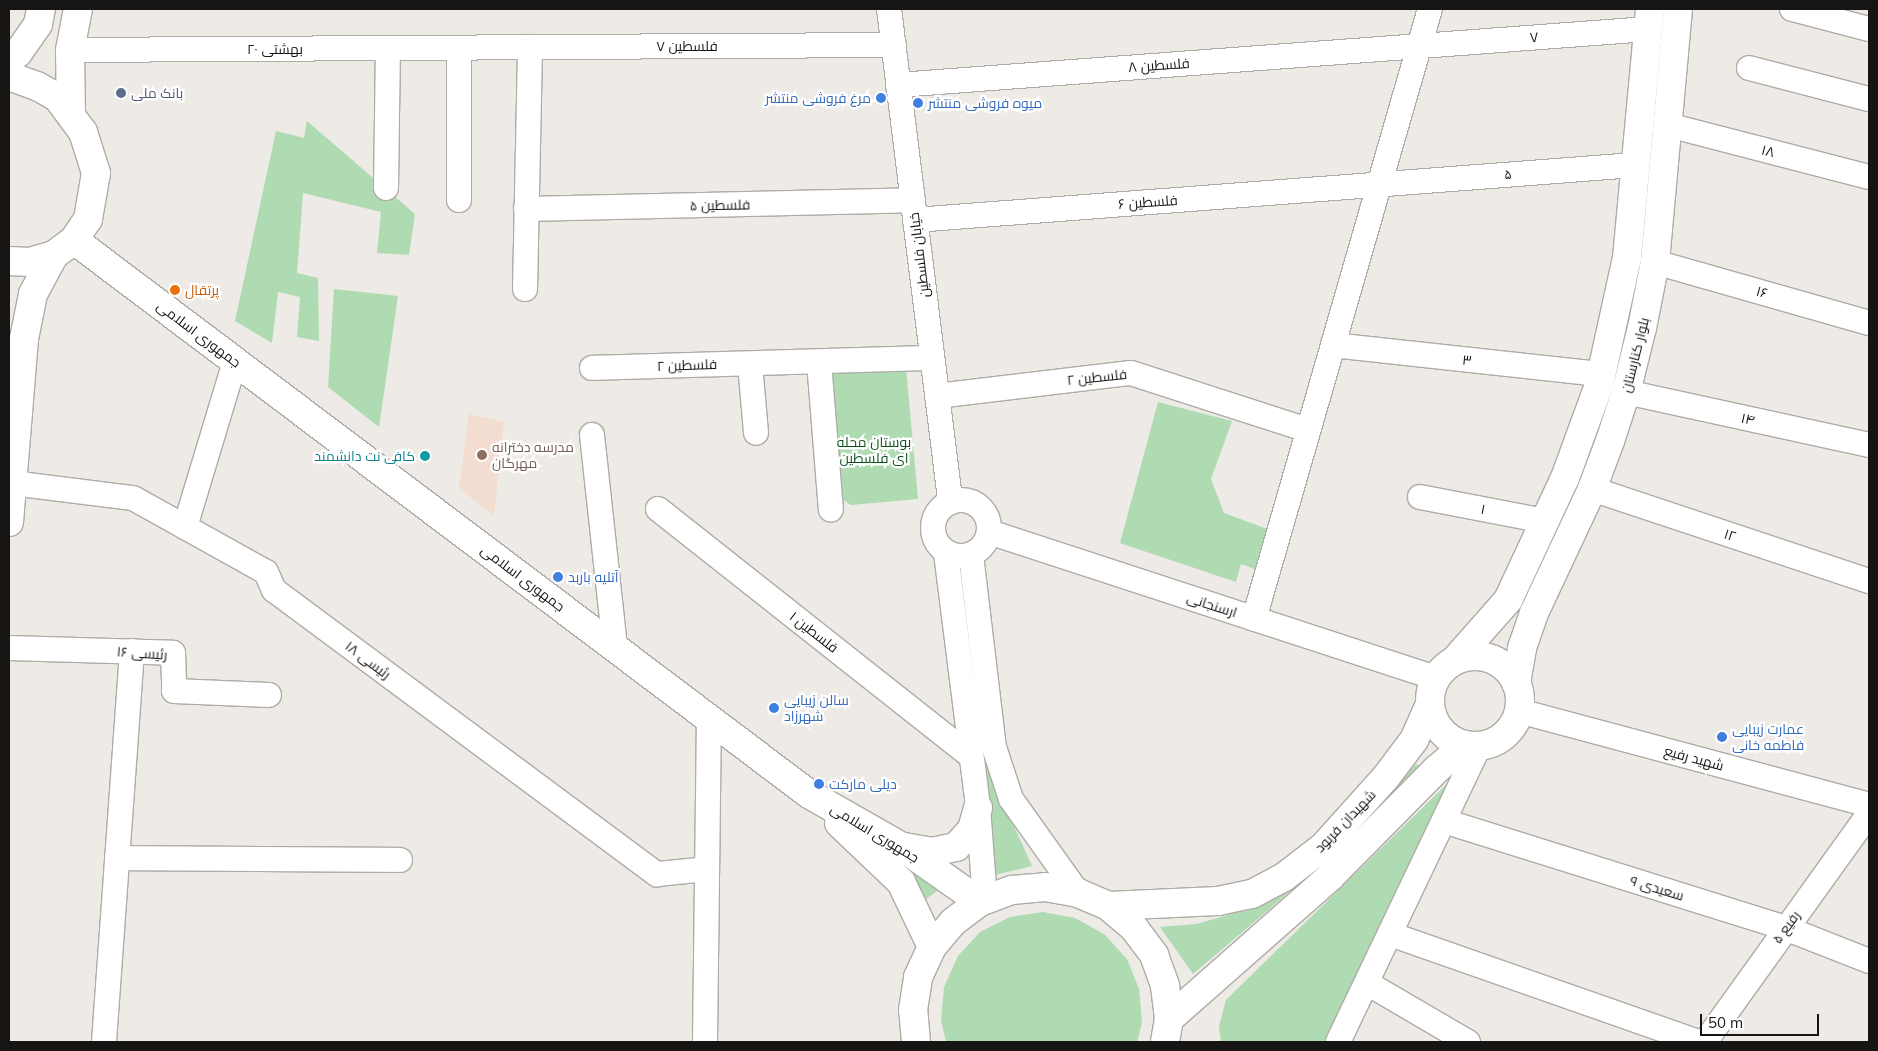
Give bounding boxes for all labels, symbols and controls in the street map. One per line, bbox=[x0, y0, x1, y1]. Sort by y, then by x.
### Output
street label: ۷ bbox=[1529, 28, 1539, 46]
street label: فلسطین ۷ bbox=[656, 38, 718, 54]
street label: بهشتی ۲۰ bbox=[247, 41, 303, 57]
street label: فلسطین ۸ bbox=[1128, 54, 1190, 76]
place label: بانک ملی bbox=[131, 85, 183, 101]
marker: بانک ملی bbox=[115, 87, 127, 99]
place label: مرغ فروشی منتشر bbox=[765, 90, 871, 106]
marker: مرغ فروشی منتشر bbox=[875, 92, 887, 104]
place label: میوه فروشی منتشر bbox=[928, 95, 1042, 111]
marker: میوه فروشی منتشر bbox=[912, 97, 924, 109]
street label: ۱۸ bbox=[1760, 141, 1776, 161]
street label: ۵ bbox=[1504, 165, 1512, 183]
street label: فلسطین ۶ bbox=[1118, 192, 1178, 212]
street label: فلسطین ۵ bbox=[690, 196, 750, 214]
street label: خیابان فلسطین bbox=[905, 211, 933, 299]
place label: پرتقال bbox=[185, 282, 219, 298]
street label: ۱۶ bbox=[1754, 282, 1770, 302]
marker: پرتقال bbox=[169, 284, 181, 296]
street label: جمهوری اسلامی bbox=[154, 297, 244, 371]
street label: بلوار کنارستان bbox=[1618, 316, 1652, 394]
street label: ۳ bbox=[1461, 351, 1473, 369]
street label: فلسطین ۲ bbox=[657, 356, 717, 374]
street label: فلسطین ۲ bbox=[1066, 365, 1128, 389]
street label: ۱۴ bbox=[1740, 409, 1756, 429]
park label: بوستان محله ای فلسطین bbox=[837, 434, 911, 467]
place label: مدرسه دخترانه مهرگان bbox=[492, 439, 574, 472]
place label: کافی نت دانشمند bbox=[314, 448, 415, 464]
marker: مدرسه دخترانه مهرگان bbox=[476, 449, 488, 461]
marker: کافی نت دانشمند bbox=[419, 450, 431, 462]
street label: ۱ bbox=[1479, 500, 1487, 518]
street label: ۱۲ bbox=[1722, 525, 1738, 545]
street label: جمهوری اسلامی bbox=[478, 541, 568, 615]
place label: آتلیه باربد bbox=[568, 569, 618, 585]
marker: آتلیه باربد bbox=[552, 571, 564, 583]
street label: ارسنجانی bbox=[1185, 589, 1239, 621]
street label: فلسطین ۱ bbox=[786, 608, 842, 656]
street label: رئیسی ۱۸ bbox=[342, 637, 394, 683]
street label: رئیسی ۱۶ bbox=[116, 643, 168, 663]
place label: سالن زیبایی شهرزاد bbox=[784, 692, 849, 724]
marker: سالن زیبایی شهرزاد bbox=[768, 702, 780, 714]
place label: عمارت زیبایی فاطمه خانی bbox=[1732, 721, 1804, 754]
marker: عمارت زیبایی فاطمه خانی bbox=[1716, 731, 1728, 743]
street label: شهید رفیع bbox=[1662, 742, 1726, 774]
place label: دیلی مارکت bbox=[829, 776, 897, 792]
marker: دیلی مارکت bbox=[813, 778, 825, 790]
street label: شهيدان فربود bbox=[1311, 786, 1379, 856]
street label: جمهوری اسلامی bbox=[828, 800, 922, 866]
street label: سعیدی ۹ bbox=[1628, 872, 1686, 904]
street label: رفیع ۵ bbox=[1768, 907, 1804, 947]
scale bar bbox=[1703, 1004, 1822, 1036]
text: 50 m bbox=[1708, 1013, 1743, 1032]

